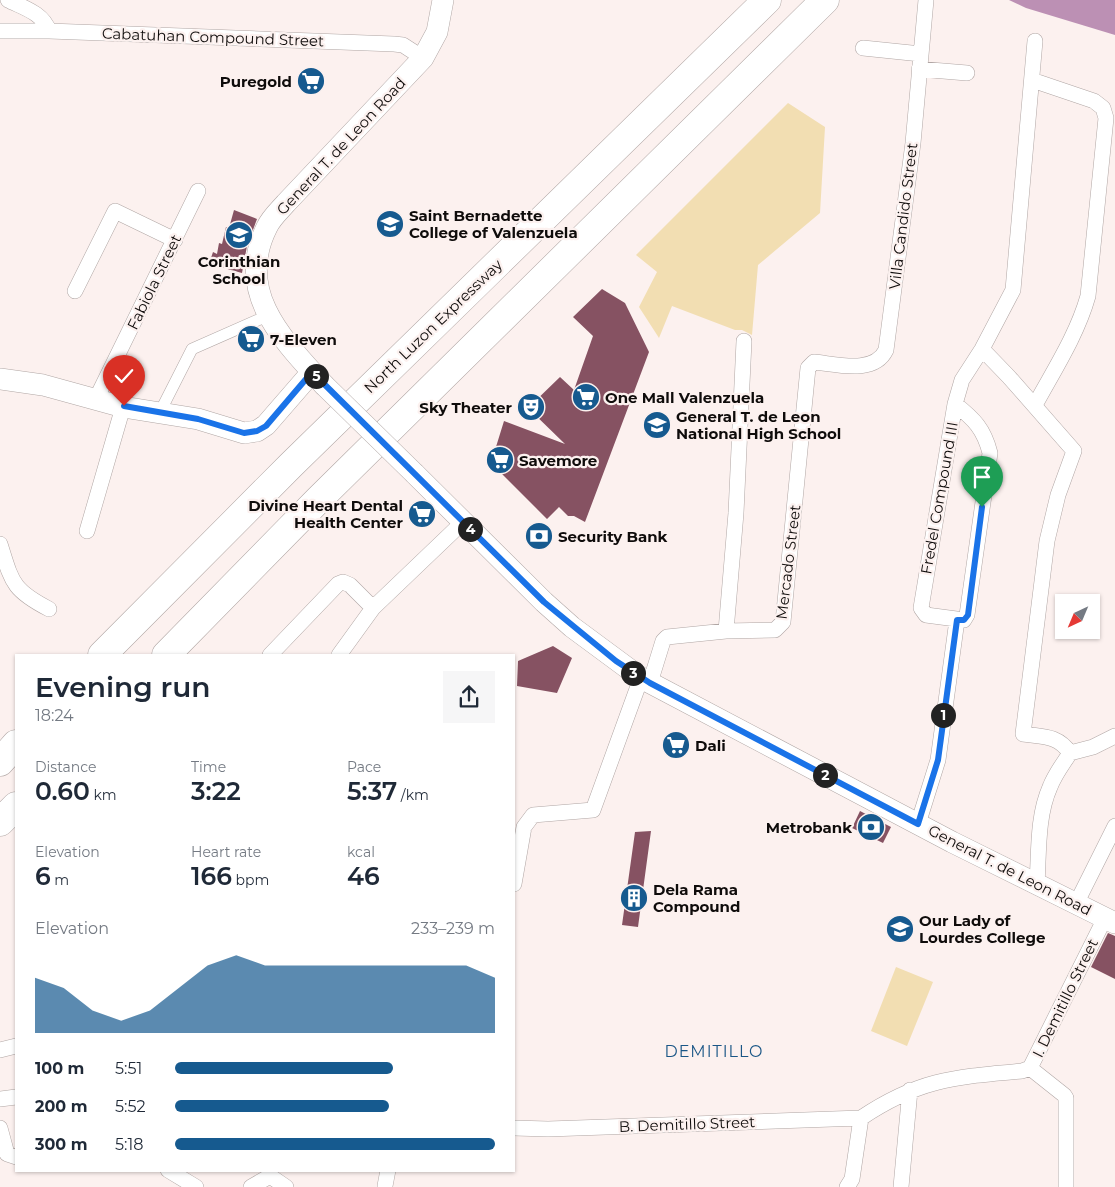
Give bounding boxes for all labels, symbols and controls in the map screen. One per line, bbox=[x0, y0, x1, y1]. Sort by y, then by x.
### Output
street label: Cabatuhan Compound Street bbox=[102, 24, 324, 50]
supermarket icon: Puregold bbox=[296, 66, 326, 96]
place label: Puregold bbox=[220, 72, 292, 91]
street label: General T. de Leon Road bbox=[272, 73, 410, 219]
street label: Villa Candido Street bbox=[885, 142, 921, 290]
place label: Saint Bernadette College of Valenzuela bbox=[409, 206, 578, 242]
school or university icon: Saint Bernadette College of Valenzuela bbox=[375, 209, 405, 239]
school or university icon: Corinthian School bbox=[224, 220, 254, 250]
street label: Fabiola Street bbox=[123, 231, 185, 333]
place label: Corinthian School bbox=[198, 252, 280, 288]
street label: North Luzon Expressway bbox=[360, 254, 507, 397]
supermarket icon: 7-Eleven bbox=[236, 324, 266, 354]
place label: 7-Eleven bbox=[270, 330, 337, 349]
pin bbox=[103, 355, 145, 406]
icon: check bbox=[110, 362, 138, 390]
pin: 5 bbox=[304, 364, 328, 388]
text: 5 bbox=[312, 367, 321, 385]
supermarket icon: One Mall Valenzuela bbox=[571, 382, 601, 412]
place label: One Mall Valenzuela bbox=[605, 388, 764, 407]
theatre icon: Sky Theater bbox=[516, 392, 546, 422]
place label: Sky Theater bbox=[419, 398, 513, 417]
place label: General T. de Leon National High School bbox=[676, 407, 841, 443]
school or university icon: General T. de Leon National High School bbox=[642, 410, 672, 440]
street label: Fredel Compound III bbox=[916, 420, 962, 576]
supermarket icon: Savemore bbox=[485, 445, 515, 475]
place label: Savemore bbox=[519, 451, 597, 470]
pin bbox=[961, 456, 1003, 507]
icon: arrive bbox=[968, 463, 996, 491]
place label: Divine Heart Dental Health Center bbox=[248, 496, 404, 532]
supermarket icon: Divine Heart Dental Health Center bbox=[407, 499, 437, 529]
street label: Mercado Street bbox=[772, 504, 804, 620]
pin: 4 bbox=[458, 516, 482, 542]
text: 4 bbox=[466, 520, 475, 538]
bank icon: Security Bank bbox=[524, 521, 554, 551]
place label: Security Bank bbox=[558, 527, 668, 546]
north arrow bbox=[1055, 594, 1100, 639]
map controls bbox=[1055, 594, 1100, 639]
pin: 3 bbox=[620, 660, 646, 686]
text: 3 bbox=[629, 664, 638, 682]
text: Evening run bbox=[35, 670, 210, 704]
button: share bbox=[443, 671, 495, 723]
pin: 1 bbox=[930, 702, 956, 728]
text: 18:24 bbox=[35, 706, 74, 725]
text: 1 bbox=[941, 706, 946, 724]
supermarket icon: Dali bbox=[661, 730, 691, 760]
place label: Dali bbox=[695, 736, 726, 755]
text: Distance bbox=[35, 758, 97, 776]
text: Time bbox=[191, 758, 226, 776]
text: Pace bbox=[347, 758, 381, 776]
pin: 2 bbox=[812, 762, 838, 788]
text: 2 bbox=[821, 766, 830, 784]
text: 0.60 bbox=[35, 776, 90, 806]
text: 3:22 bbox=[191, 776, 241, 806]
text: 5:37 bbox=[347, 776, 397, 806]
text: km bbox=[90, 786, 117, 804]
text: /km bbox=[397, 786, 429, 804]
bank icon: Metrobank bbox=[856, 812, 886, 842]
place label: Metrobank bbox=[766, 818, 852, 837]
street label: General T. de Leon Road bbox=[925, 820, 1095, 920]
text: Elevation bbox=[35, 843, 100, 861]
text: Heart rate bbox=[191, 843, 261, 861]
text: kcal bbox=[347, 843, 375, 861]
text: 6 bbox=[35, 861, 51, 891]
text: 166 bbox=[191, 861, 232, 891]
text: 46 bbox=[347, 861, 380, 891]
text: m bbox=[51, 871, 69, 889]
text: bpm bbox=[232, 871, 269, 889]
place label: Dela Rama Compound bbox=[653, 880, 740, 916]
building icon: Dela Rama Compound bbox=[619, 883, 649, 913]
place label: Our Lady of Lourdes College bbox=[919, 911, 1045, 947]
school or university icon: Our Lady of Lourdes College bbox=[885, 914, 915, 944]
text: Elevation bbox=[35, 919, 109, 938]
text: 233–239 m bbox=[411, 919, 495, 938]
street label: I. Demitillo Street bbox=[1028, 936, 1102, 1060]
district label: DEMITILLO bbox=[664, 1042, 764, 1061]
text: 100 m bbox=[35, 1059, 84, 1078]
text: 5:51 bbox=[115, 1059, 142, 1078]
text: 200 m bbox=[35, 1097, 87, 1116]
text: 5:52 bbox=[115, 1097, 146, 1116]
street label: B. Demitillo Street bbox=[618, 1112, 756, 1136]
text: 300 m bbox=[35, 1135, 88, 1154]
text: 5:18 bbox=[115, 1135, 143, 1154]

